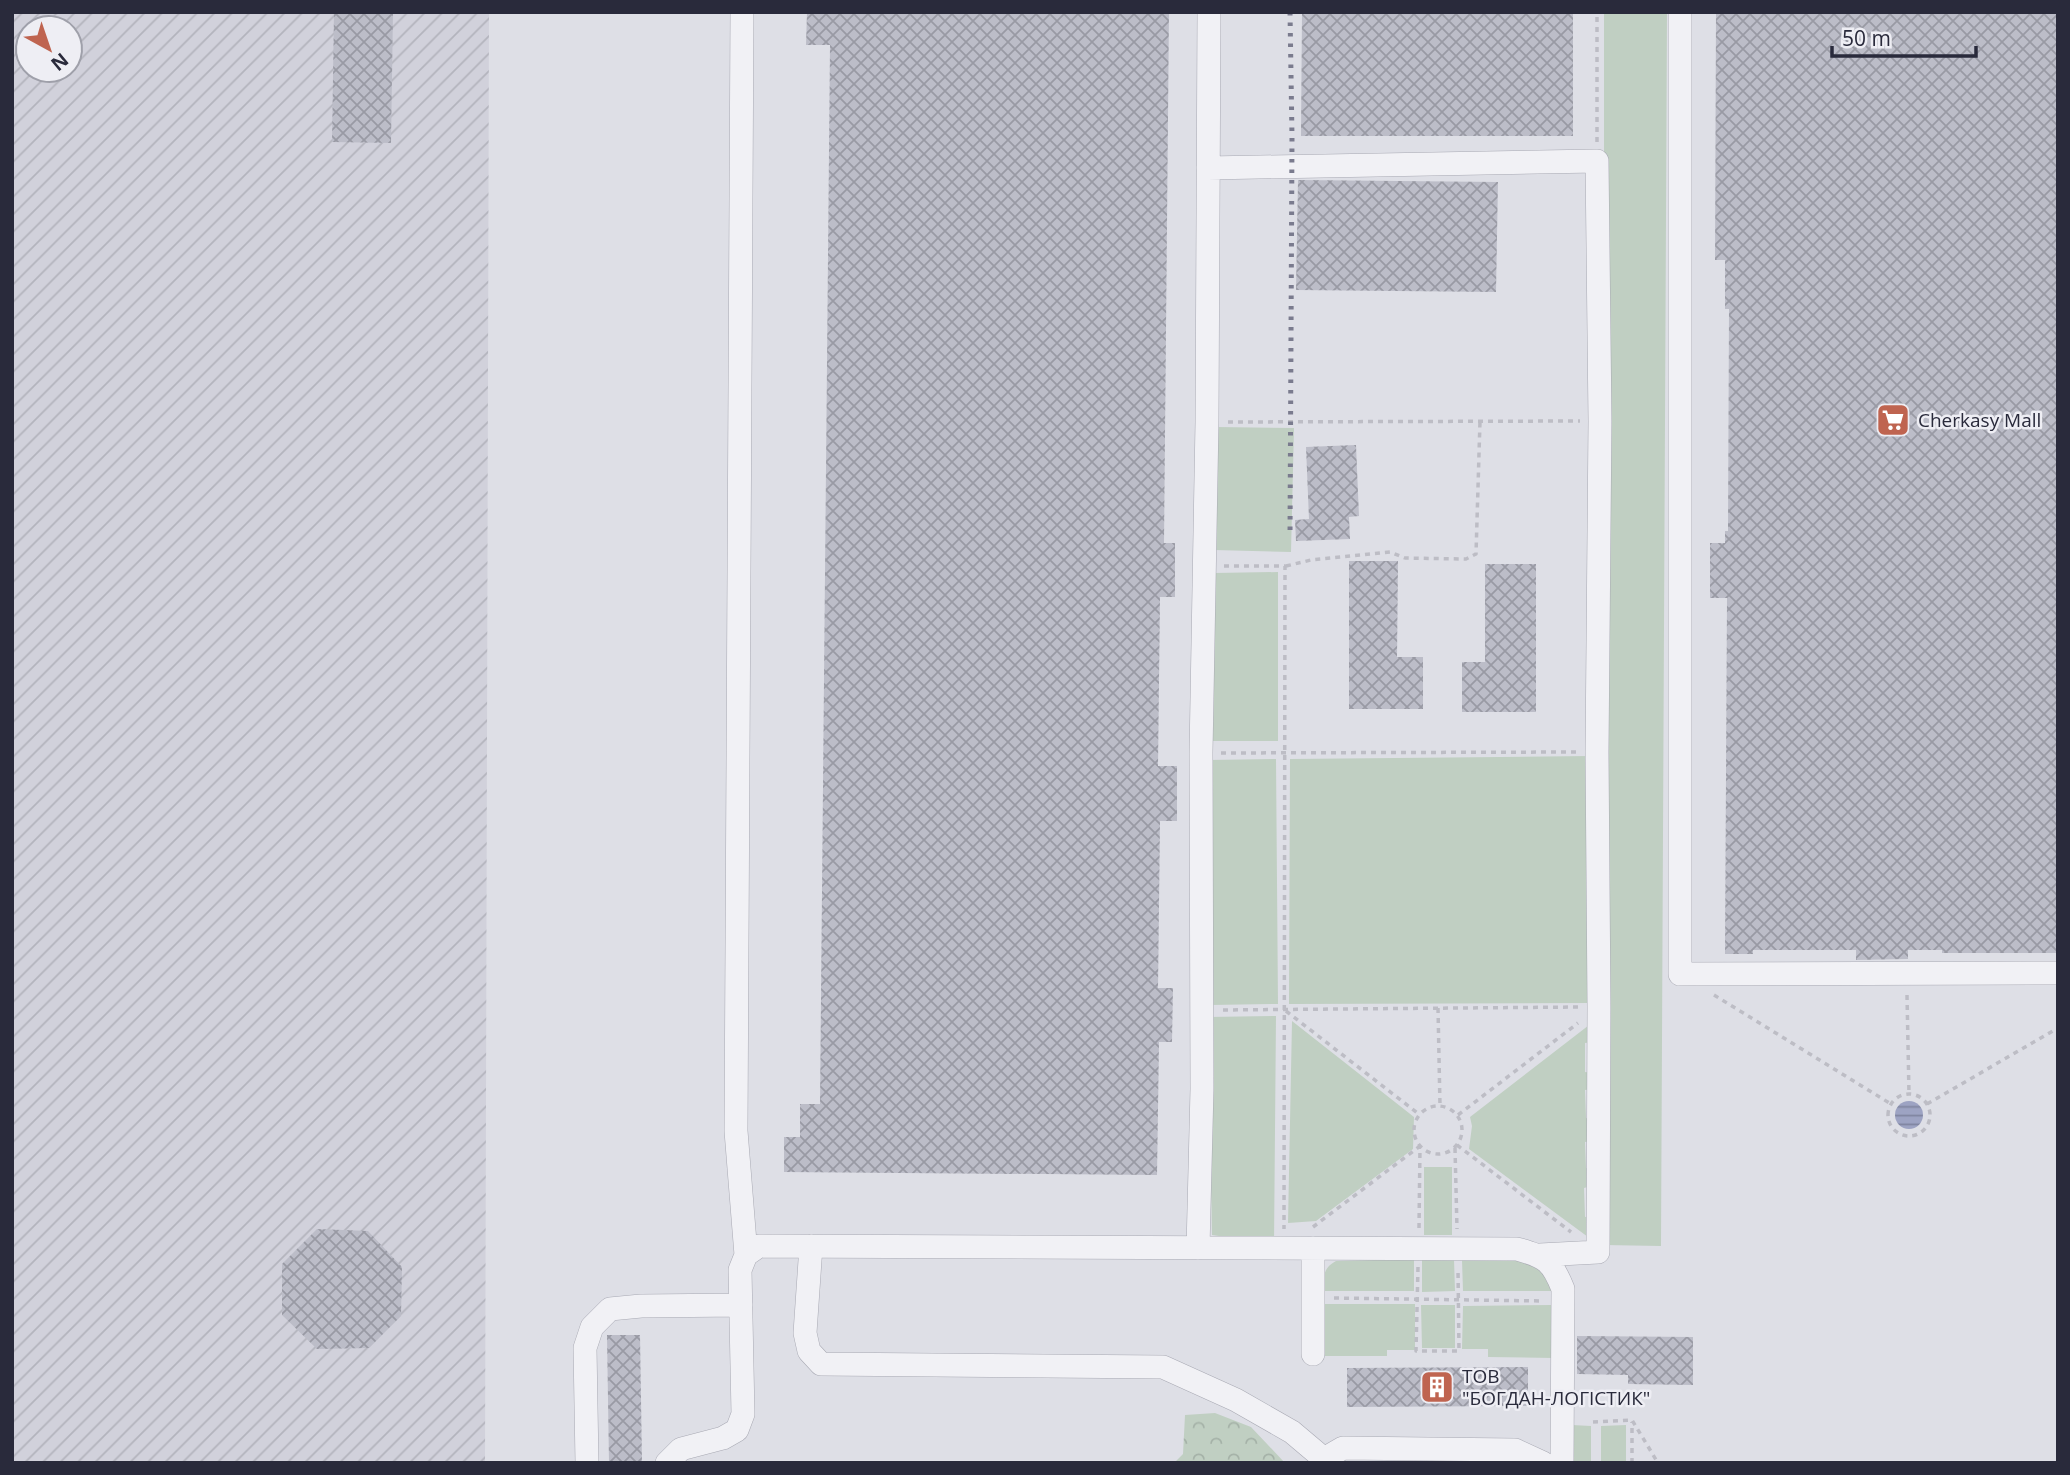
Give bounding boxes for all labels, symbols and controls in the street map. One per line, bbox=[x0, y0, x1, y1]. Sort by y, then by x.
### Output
north arrow bbox=[14, 14, 84, 84]
scale bar bbox=[1832, 14, 1976, 58]
text: 50 m bbox=[1842, 24, 1891, 52]
text: N bbox=[46, 47, 74, 77]
supermarket icon: Cherkasy Mall bbox=[1874, 401, 1912, 439]
place label: Cherkasy Mall bbox=[1918, 407, 2041, 433]
place label: ТОВ "БОГДАН-ЛОГІСТИК" bbox=[1462, 1363, 1650, 1411]
building icon: ТОВ "БОГДАН-ЛОГІСТИК" bbox=[1418, 1368, 1456, 1406]

